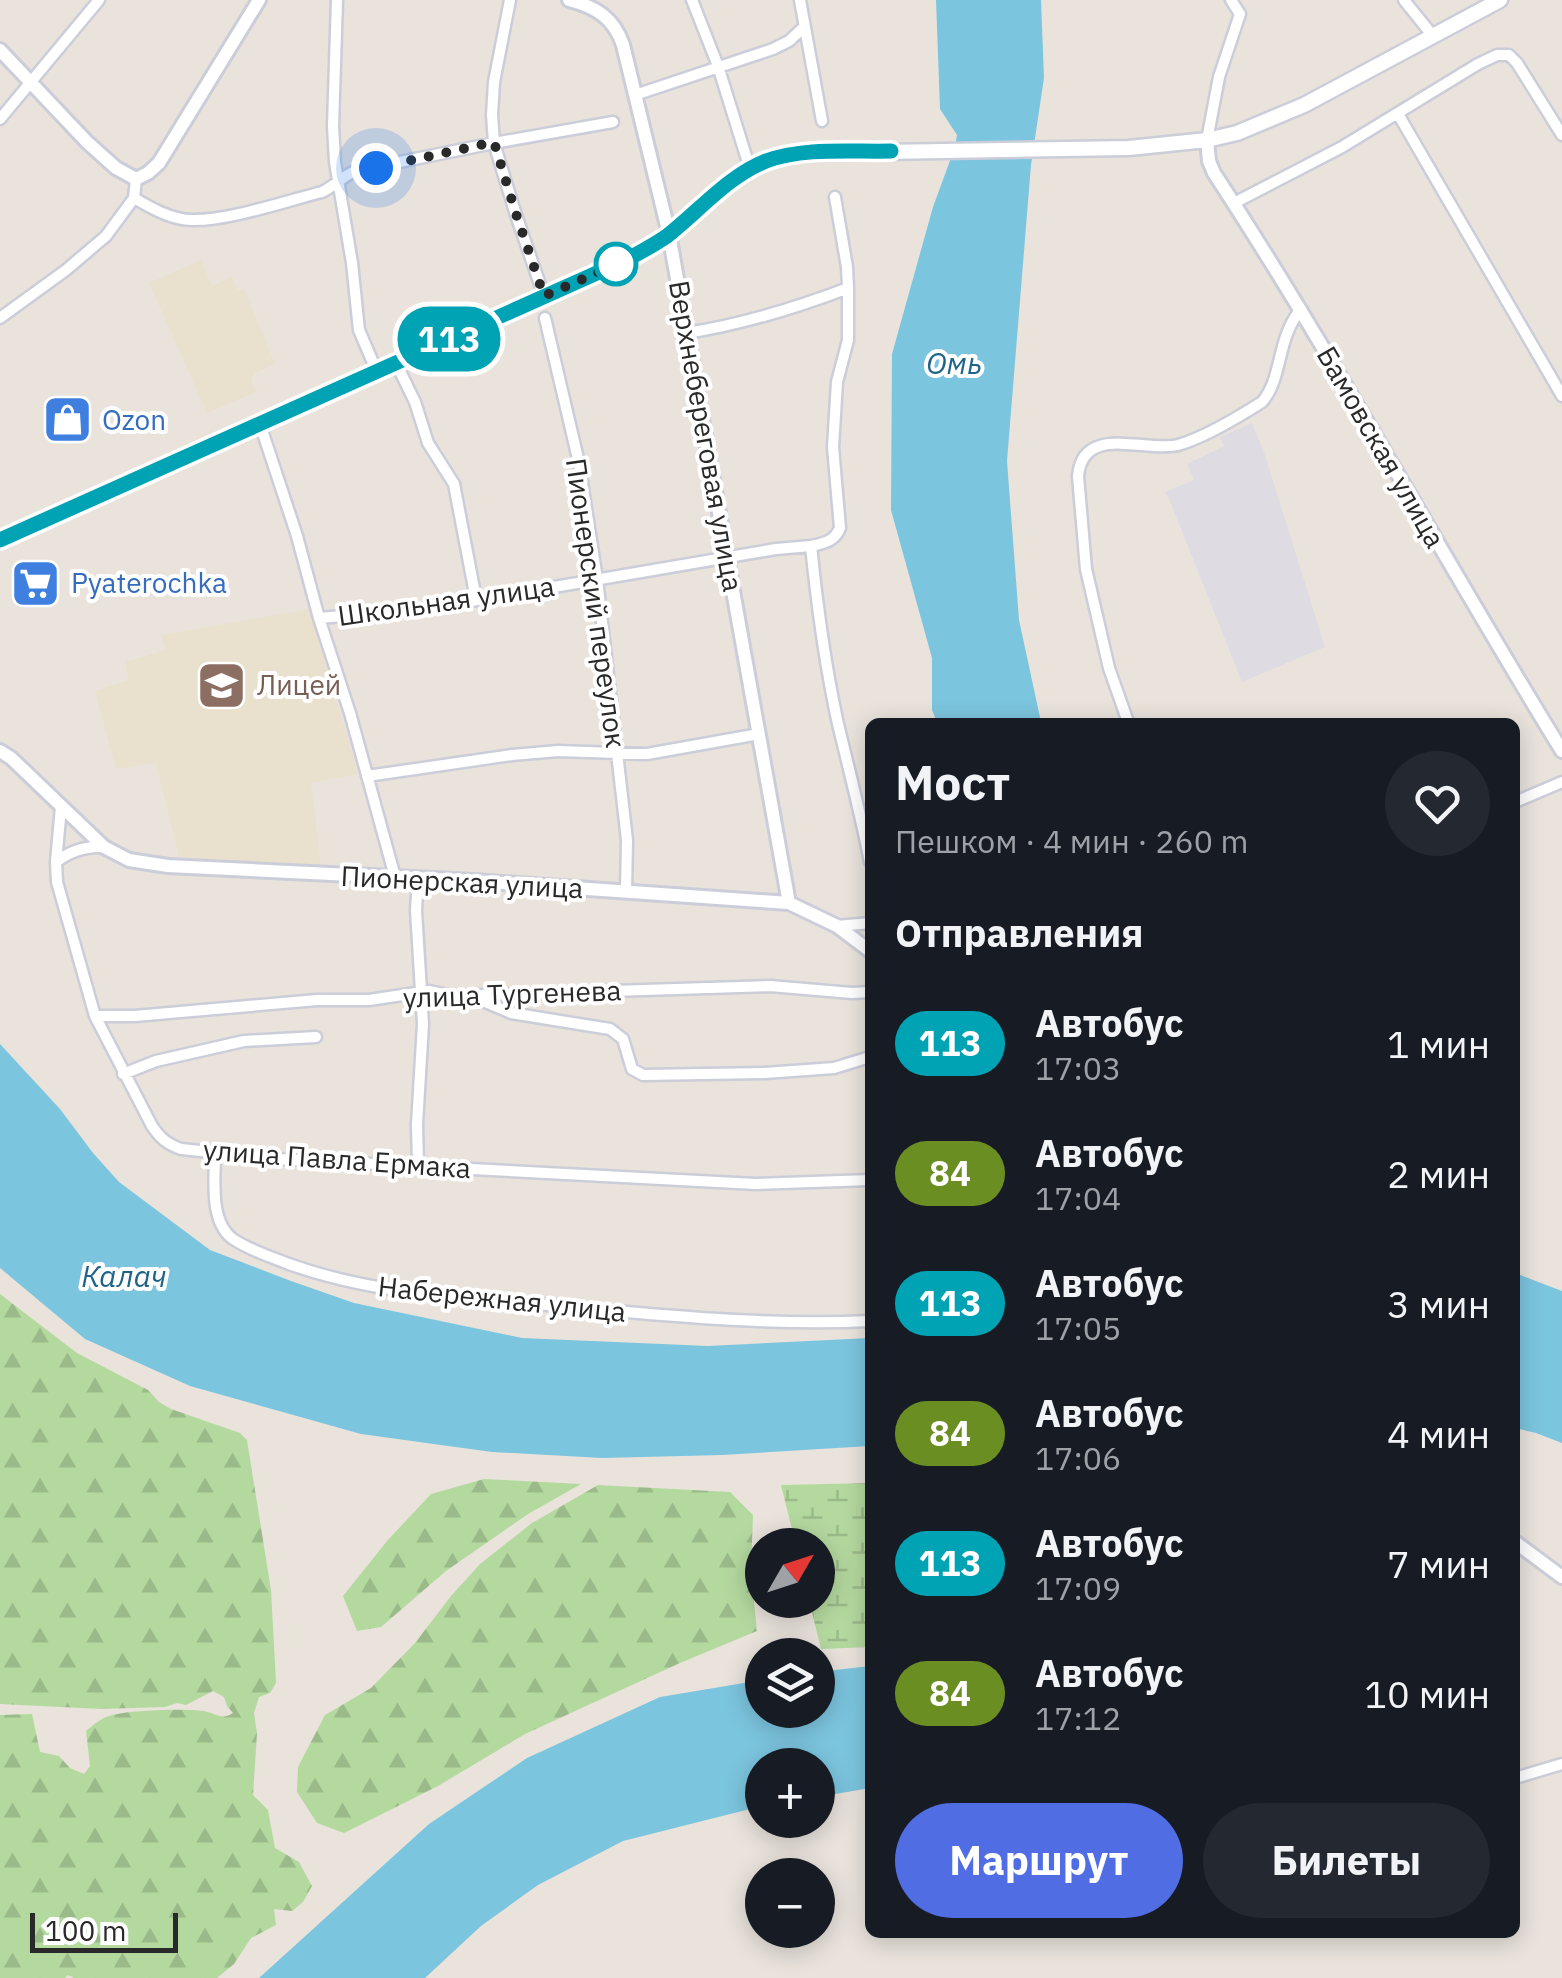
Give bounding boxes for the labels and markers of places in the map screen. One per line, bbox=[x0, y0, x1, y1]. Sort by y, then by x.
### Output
unlabelled marker bbox=[595, 243, 637, 285]
shop icon: Ozon bbox=[41, 394, 93, 446]
place label: Ozon bbox=[102, 401, 166, 438]
supermarket icon: Pyaterochka bbox=[10, 557, 62, 609]
place label: Pyaterochka bbox=[71, 564, 227, 601]
school or university icon: Лицей bbox=[196, 659, 248, 711]
place label: Лицей bbox=[257, 666, 341, 703]

